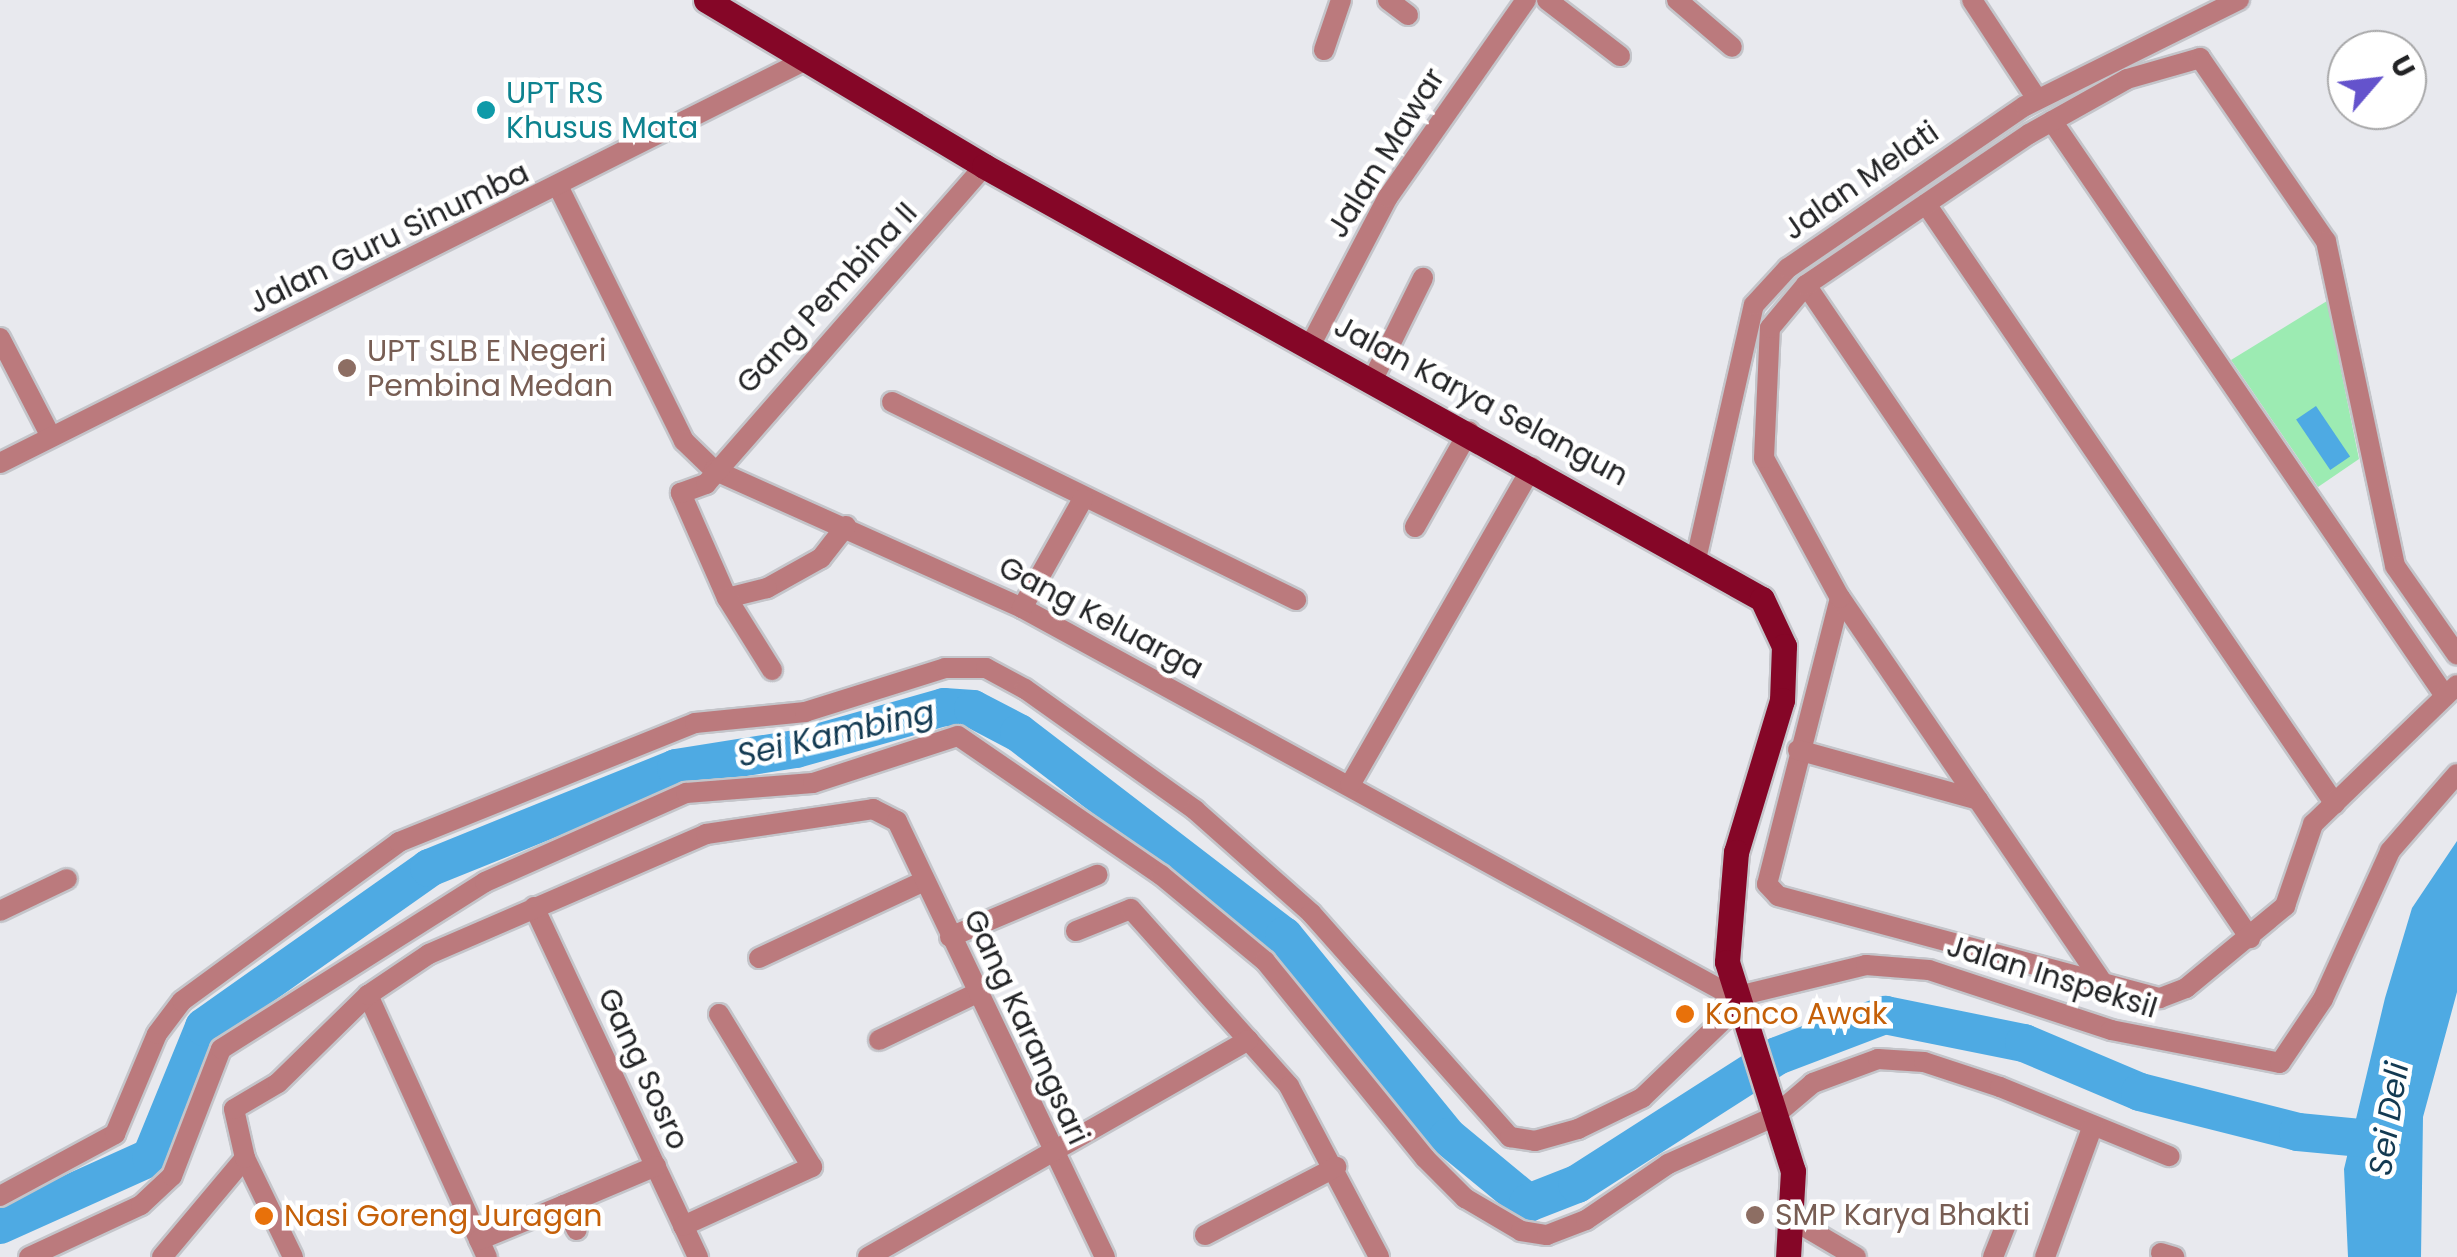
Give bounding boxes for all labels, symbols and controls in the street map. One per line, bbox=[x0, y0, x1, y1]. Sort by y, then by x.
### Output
north arrow bbox=[2327, 30, 2427, 130]
text: U bbox=[2380, 49, 2424, 84]
street label: Jalan Mawar bbox=[1320, 62, 1452, 244]
place label: UPT RS Khusus Mata bbox=[506, 75, 698, 146]
marker: UPT RS Khusus Mata bbox=[475, 99, 497, 121]
street label: Jalan Melati bbox=[1776, 114, 1946, 248]
street label: Jalan Guru Sinumba bbox=[243, 155, 535, 321]
street label: Gang Pembina II bbox=[729, 195, 925, 401]
street label: Jalan Karya Selangun bbox=[1328, 308, 1634, 494]
place label: UPT SLB E Negeri Pembina Medan bbox=[367, 333, 613, 404]
marker: UPT SLB E Negeri Pembina Medan bbox=[336, 357, 358, 379]
street label: Gang Keluarga bbox=[993, 549, 1209, 687]
water label: Sei Kambing bbox=[734, 693, 938, 775]
street label: Gang Karangsari bbox=[956, 904, 1096, 1150]
street label: Jalan InspeksiI bbox=[1942, 928, 2162, 1026]
street label: Gang Sosro bbox=[590, 983, 696, 1155]
place label: Konco Awak bbox=[1705, 996, 1887, 1032]
marker: Konco Awak bbox=[1674, 1003, 1696, 1025]
water label: Sei Deli bbox=[2361, 1060, 2417, 1178]
place label: SMP Karya Bhakti bbox=[1775, 1197, 2030, 1233]
place label: Nasi Goreng Juragan bbox=[284, 1198, 603, 1234]
marker: SMP Karya Bhakti bbox=[1744, 1204, 1766, 1226]
marker: Nasi Goreng Juragan bbox=[253, 1205, 275, 1227]

